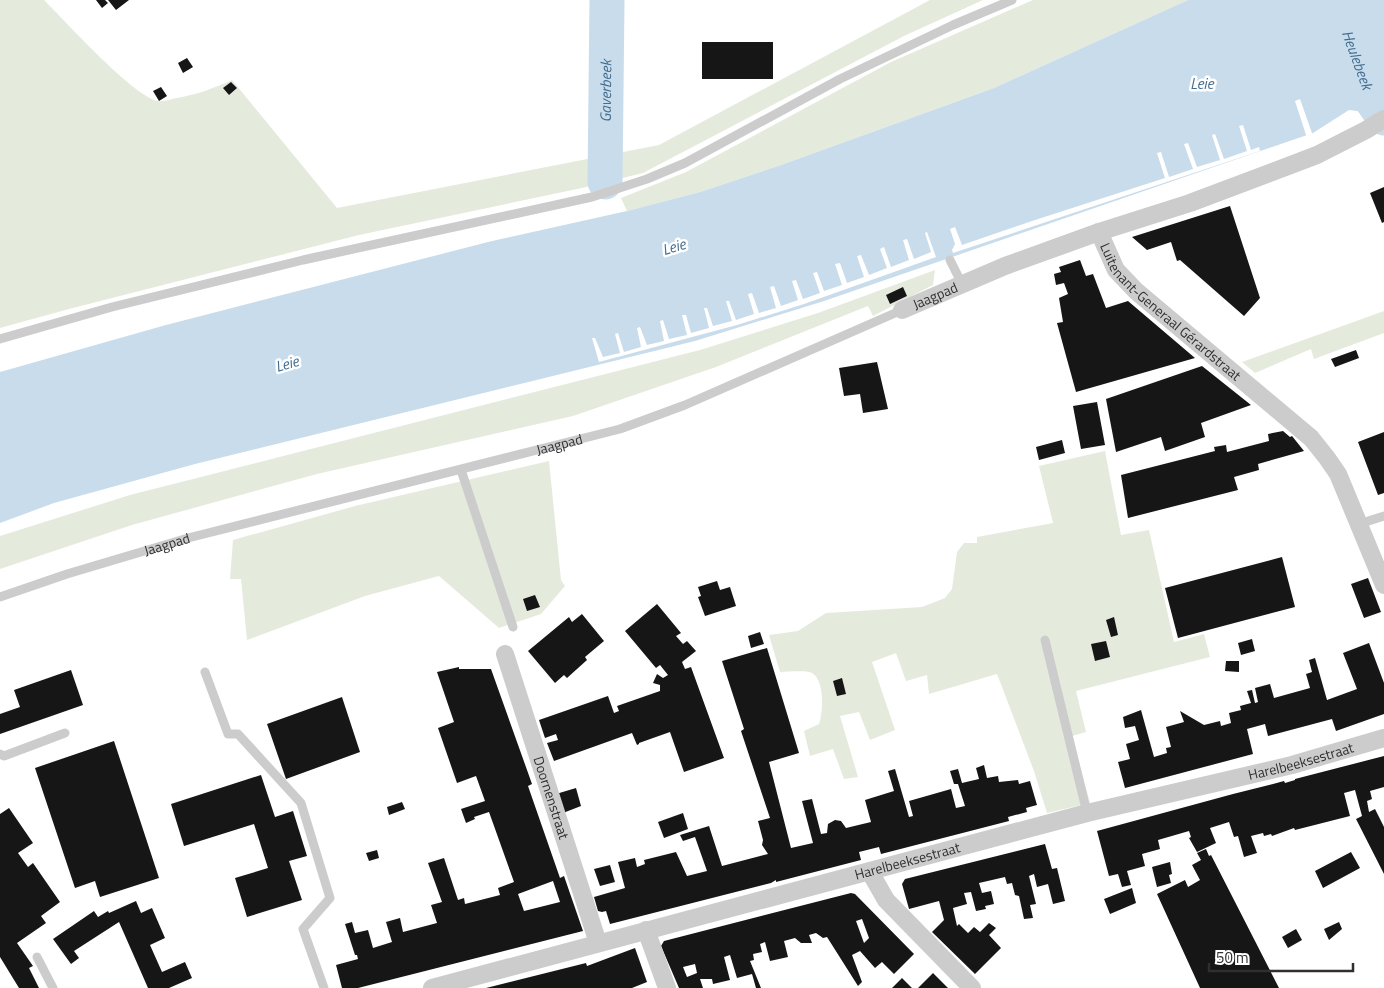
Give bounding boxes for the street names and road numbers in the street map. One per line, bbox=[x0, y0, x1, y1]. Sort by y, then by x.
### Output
street label: Luitenant-Generaal Gérardstraat bbox=[1095, 239, 1246, 385]
street label: Jaagpad bbox=[909, 276, 961, 314]
street label: Jaagpad bbox=[534, 428, 585, 460]
street label: Jaagpad bbox=[141, 527, 192, 561]
street label: Harelbeeksestraat bbox=[1246, 736, 1356, 785]
street label: Doornenstraat bbox=[529, 753, 575, 842]
street label: Harelbeeksestraat bbox=[852, 836, 962, 885]

